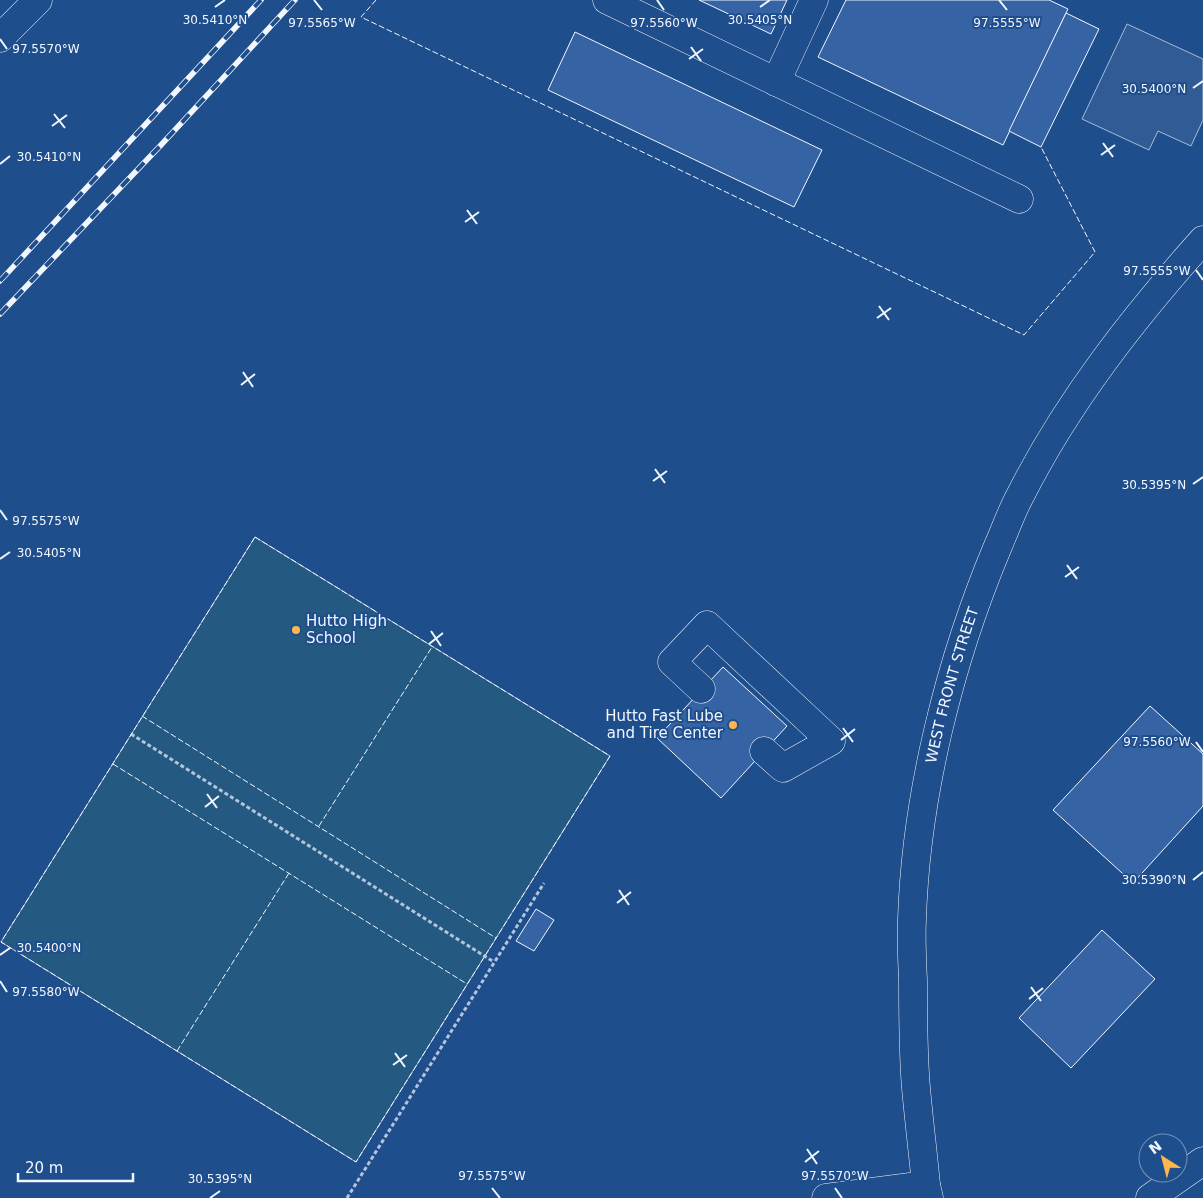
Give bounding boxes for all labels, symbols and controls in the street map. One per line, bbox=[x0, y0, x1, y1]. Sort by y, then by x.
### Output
text: 30.5410°N bbox=[183, 13, 247, 27]
text: 30.5405°N bbox=[728, 13, 792, 27]
text: 97.5565°W bbox=[288, 16, 356, 30]
text: 97.5560°W bbox=[630, 16, 698, 30]
text: 97.5555°W bbox=[973, 16, 1041, 30]
text: 97.5570°W bbox=[12, 42, 80, 56]
text: 30.5400°N bbox=[1122, 82, 1186, 96]
text: 30.5410°N bbox=[17, 150, 81, 164]
text: 97.5555°W bbox=[1123, 264, 1191, 278]
text: 30.5395°N bbox=[1122, 478, 1186, 492]
text: 97.5575°W bbox=[12, 514, 80, 528]
text: 30.5405°N bbox=[17, 546, 81, 560]
street label: WEST FRONT STREET bbox=[922, 604, 983, 765]
place label: Hutto High School bbox=[306, 612, 387, 647]
marker: Hutto High School bbox=[290, 624, 302, 636]
place label: Hutto Fast Lube and Tire Center bbox=[605, 707, 724, 742]
marker: Hutto Fast Lube and Tire Center bbox=[727, 719, 739, 731]
text: 97.5560°W bbox=[1123, 735, 1191, 749]
text: 30.5390°N bbox=[1122, 873, 1186, 887]
text: 30.5400°N bbox=[17, 941, 81, 955]
text: 97.5580°W bbox=[12, 985, 80, 999]
north arrow bbox=[1138, 1133, 1188, 1183]
text: N bbox=[1146, 1138, 1165, 1157]
scale bar bbox=[18, 1150, 132, 1182]
text: 20 m bbox=[25, 1159, 63, 1177]
text: 97.5575°W bbox=[458, 1169, 526, 1183]
text: 97.5570°W bbox=[801, 1169, 869, 1183]
text: 30.5395°N bbox=[188, 1172, 252, 1186]

